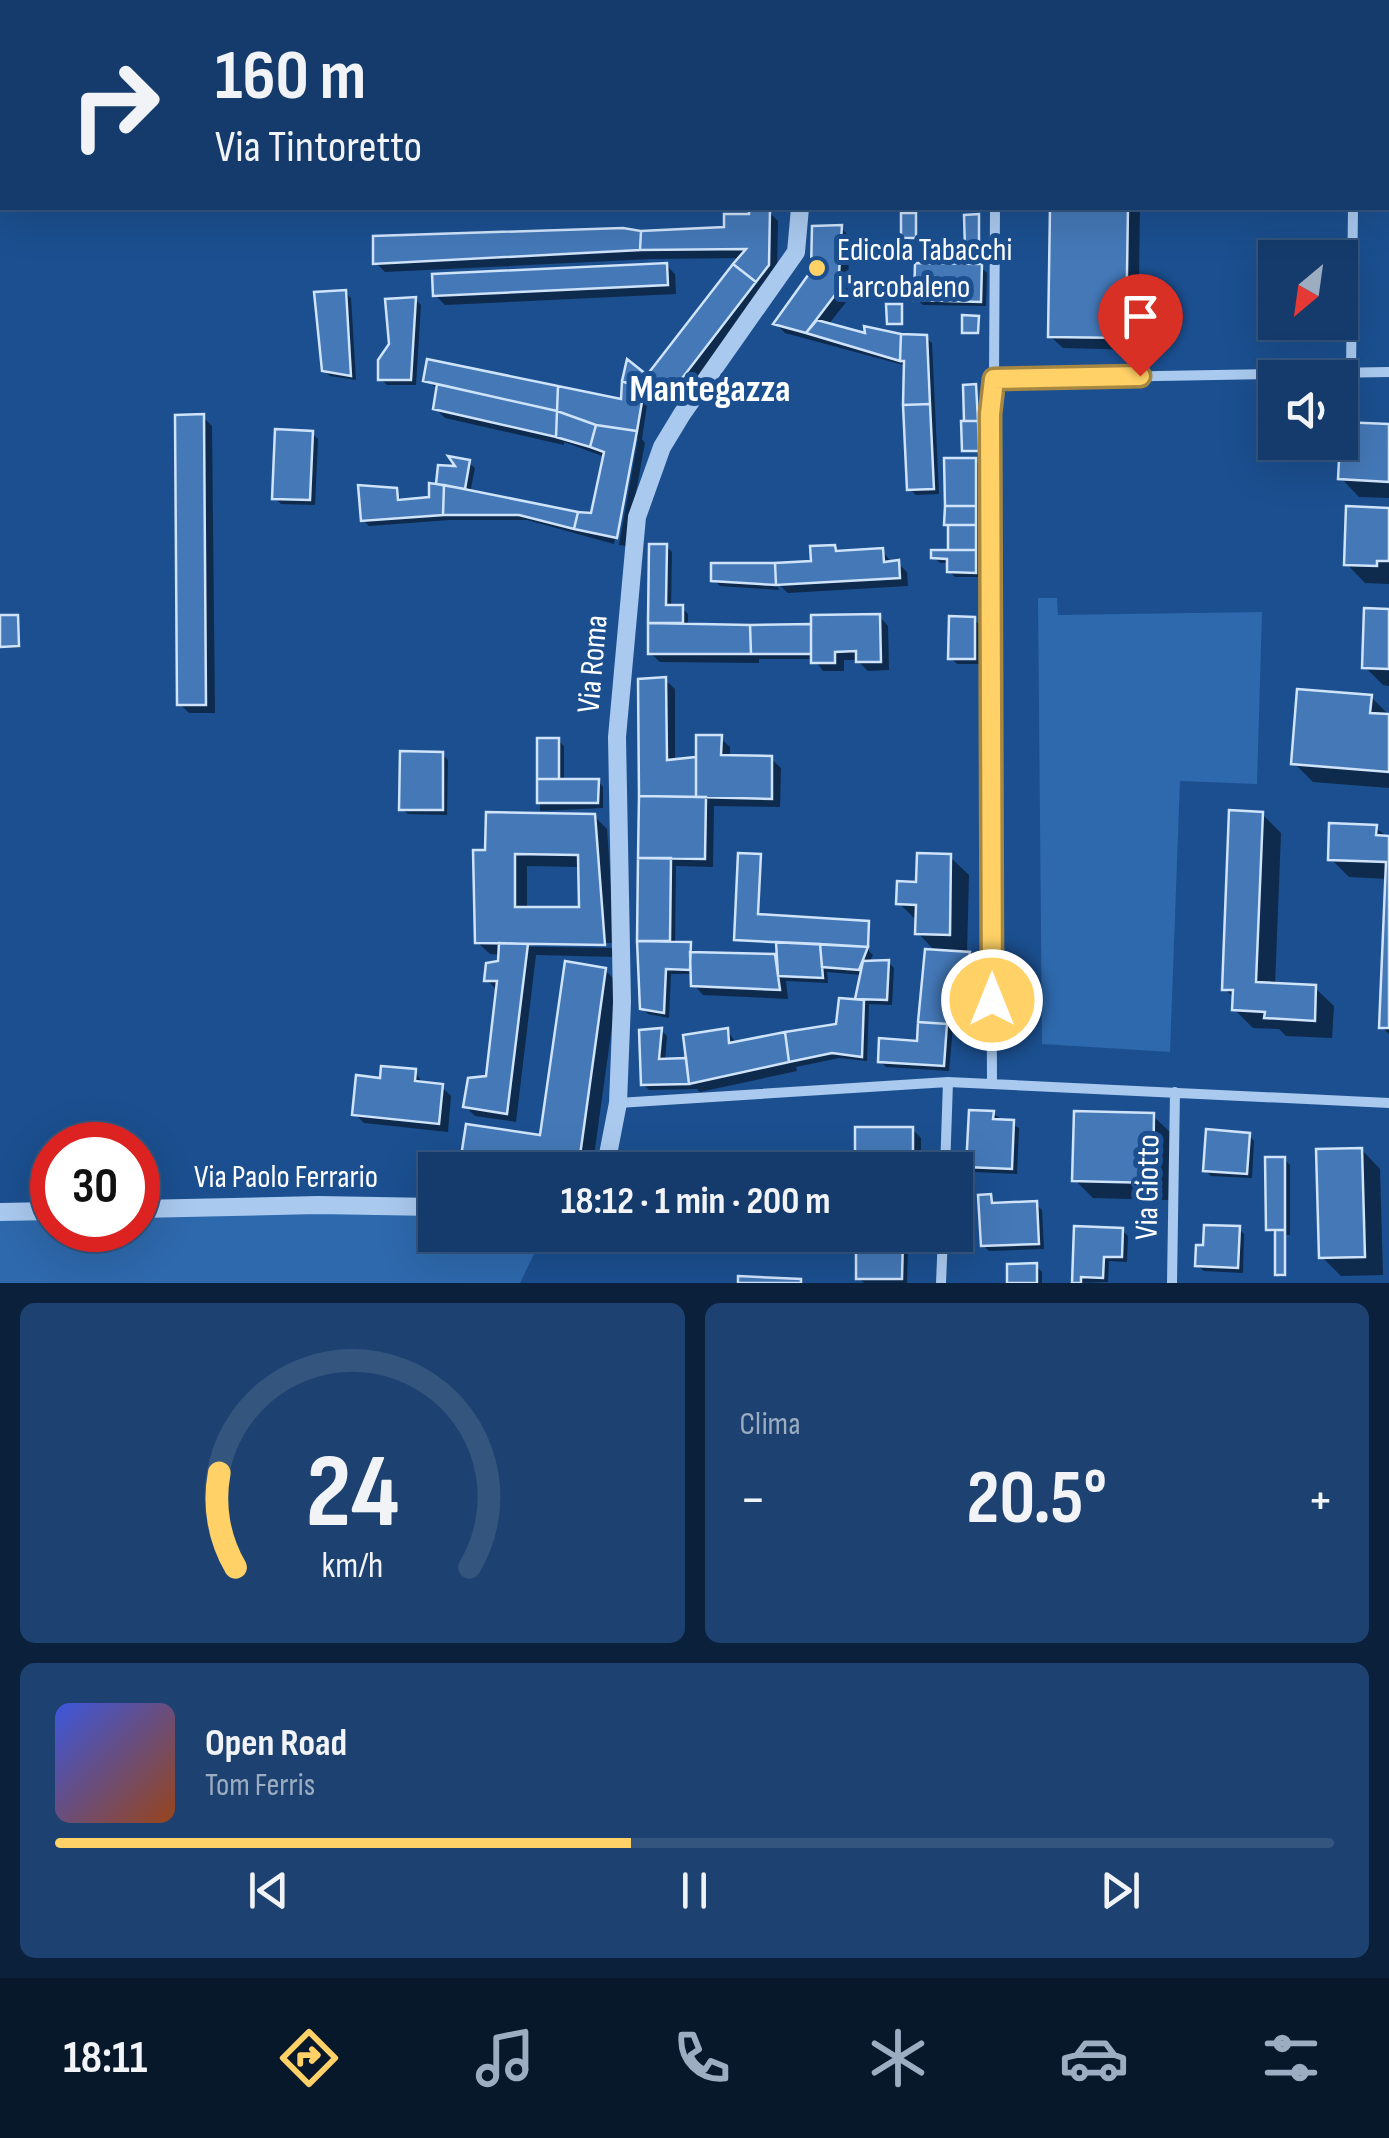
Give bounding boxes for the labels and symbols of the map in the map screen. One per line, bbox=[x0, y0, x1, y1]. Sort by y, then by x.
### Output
place label: Edicola Tabacchi L'arcobaleno bbox=[837, 231, 1013, 307]
north arrow bbox=[1258, 240, 1358, 340]
marker: Edicola Tabacchi L'arcobaleno bbox=[806, 257, 828, 279]
pin bbox=[1098, 274, 1183, 377]
district label: Mantegazza bbox=[629, 367, 791, 412]
street label: Via Roma bbox=[569, 613, 617, 715]
position arrow bbox=[940, 948, 1044, 1052]
speed limit sign: 30 bbox=[30, 1122, 160, 1252]
street label: Via Giotto bbox=[1128, 1134, 1168, 1240]
street label: Via Paolo Ferrario bbox=[194, 1158, 378, 1197]

